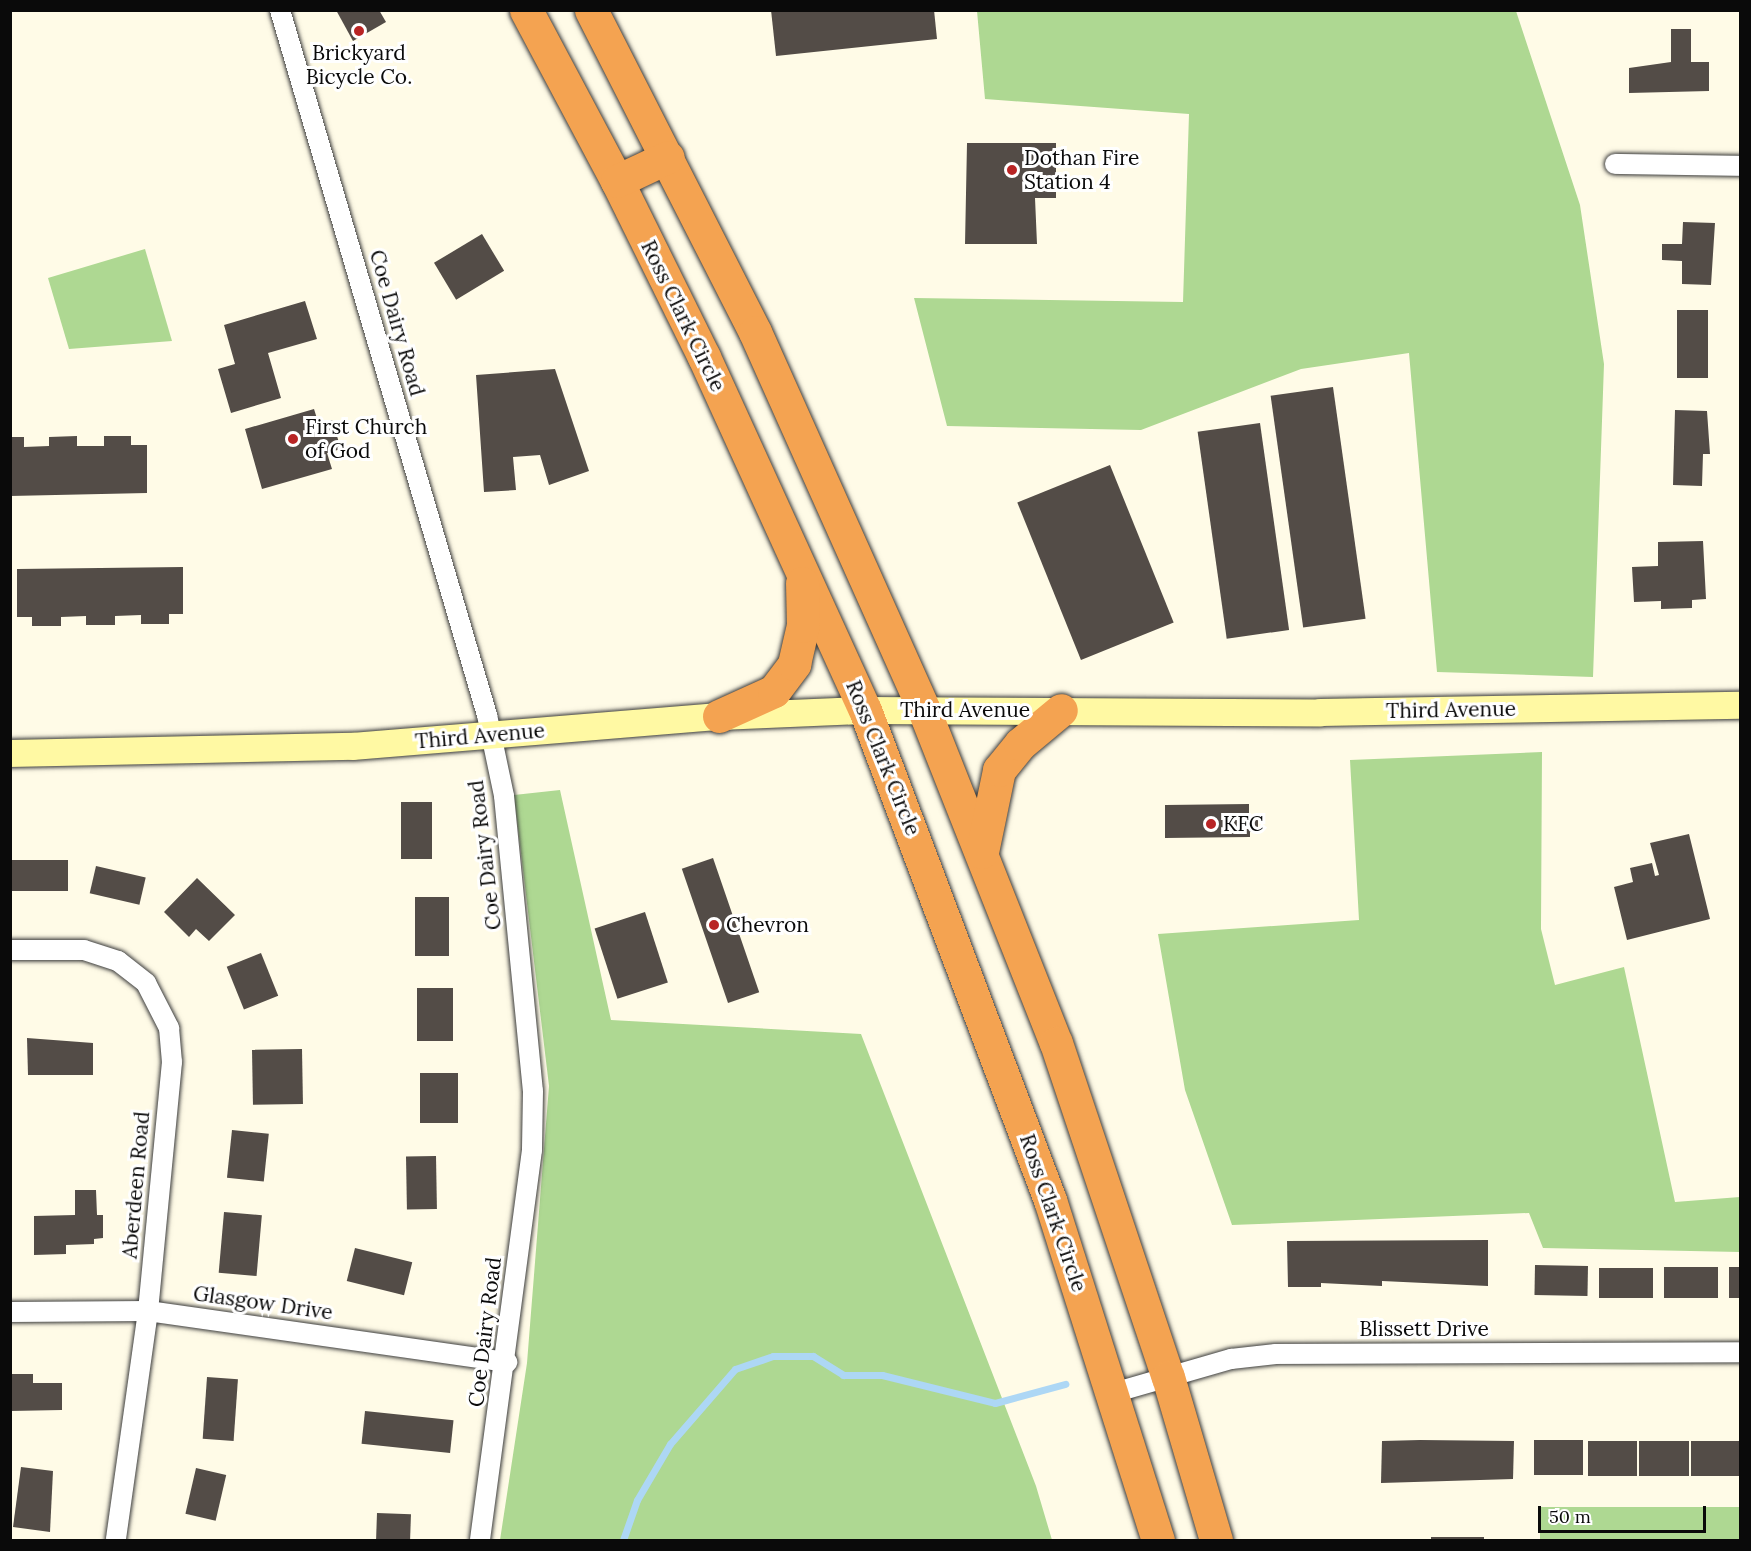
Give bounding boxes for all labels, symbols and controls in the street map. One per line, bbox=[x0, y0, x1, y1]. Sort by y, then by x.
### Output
marker: Brickyard Bicycle Co. bbox=[352, 24, 366, 38]
place label: Brickyard Bicycle Co. bbox=[306, 40, 412, 90]
place label: Dothan Fire Station 4 bbox=[1024, 145, 1139, 195]
marker: Dothan Fire Station 4 bbox=[1005, 163, 1019, 177]
street label: Ross Clark Circle bbox=[635, 236, 731, 396]
street label: Coe Dairy Road bbox=[364, 247, 430, 399]
place label: First Church of God bbox=[305, 414, 427, 464]
marker: First Church of God bbox=[286, 432, 300, 446]
street label: Ross Clark Circle bbox=[840, 677, 926, 839]
street label: Third Avenue bbox=[1386, 696, 1516, 724]
street label: Third Avenue bbox=[900, 697, 1030, 723]
street label: Third Avenue bbox=[414, 718, 546, 754]
street label: Coe Dairy Road bbox=[463, 779, 507, 931]
place label: KFC bbox=[1223, 811, 1263, 837]
marker: KFC bbox=[1204, 817, 1218, 831]
place label: Chevron bbox=[726, 912, 809, 938]
marker: Chevron bbox=[707, 918, 721, 932]
street label: Aberdeen Road bbox=[117, 1110, 155, 1260]
street label: Ross Clark Circle bbox=[1014, 1131, 1092, 1295]
street label: Coe Dairy Road bbox=[463, 1256, 507, 1408]
street label: Glasgow Drive bbox=[192, 1281, 334, 1325]
street label: Blissett Drive bbox=[1359, 1316, 1489, 1342]
scale bar bbox=[1541, 1494, 1709, 1532]
text: 50 m bbox=[1549, 1505, 1591, 1528]

